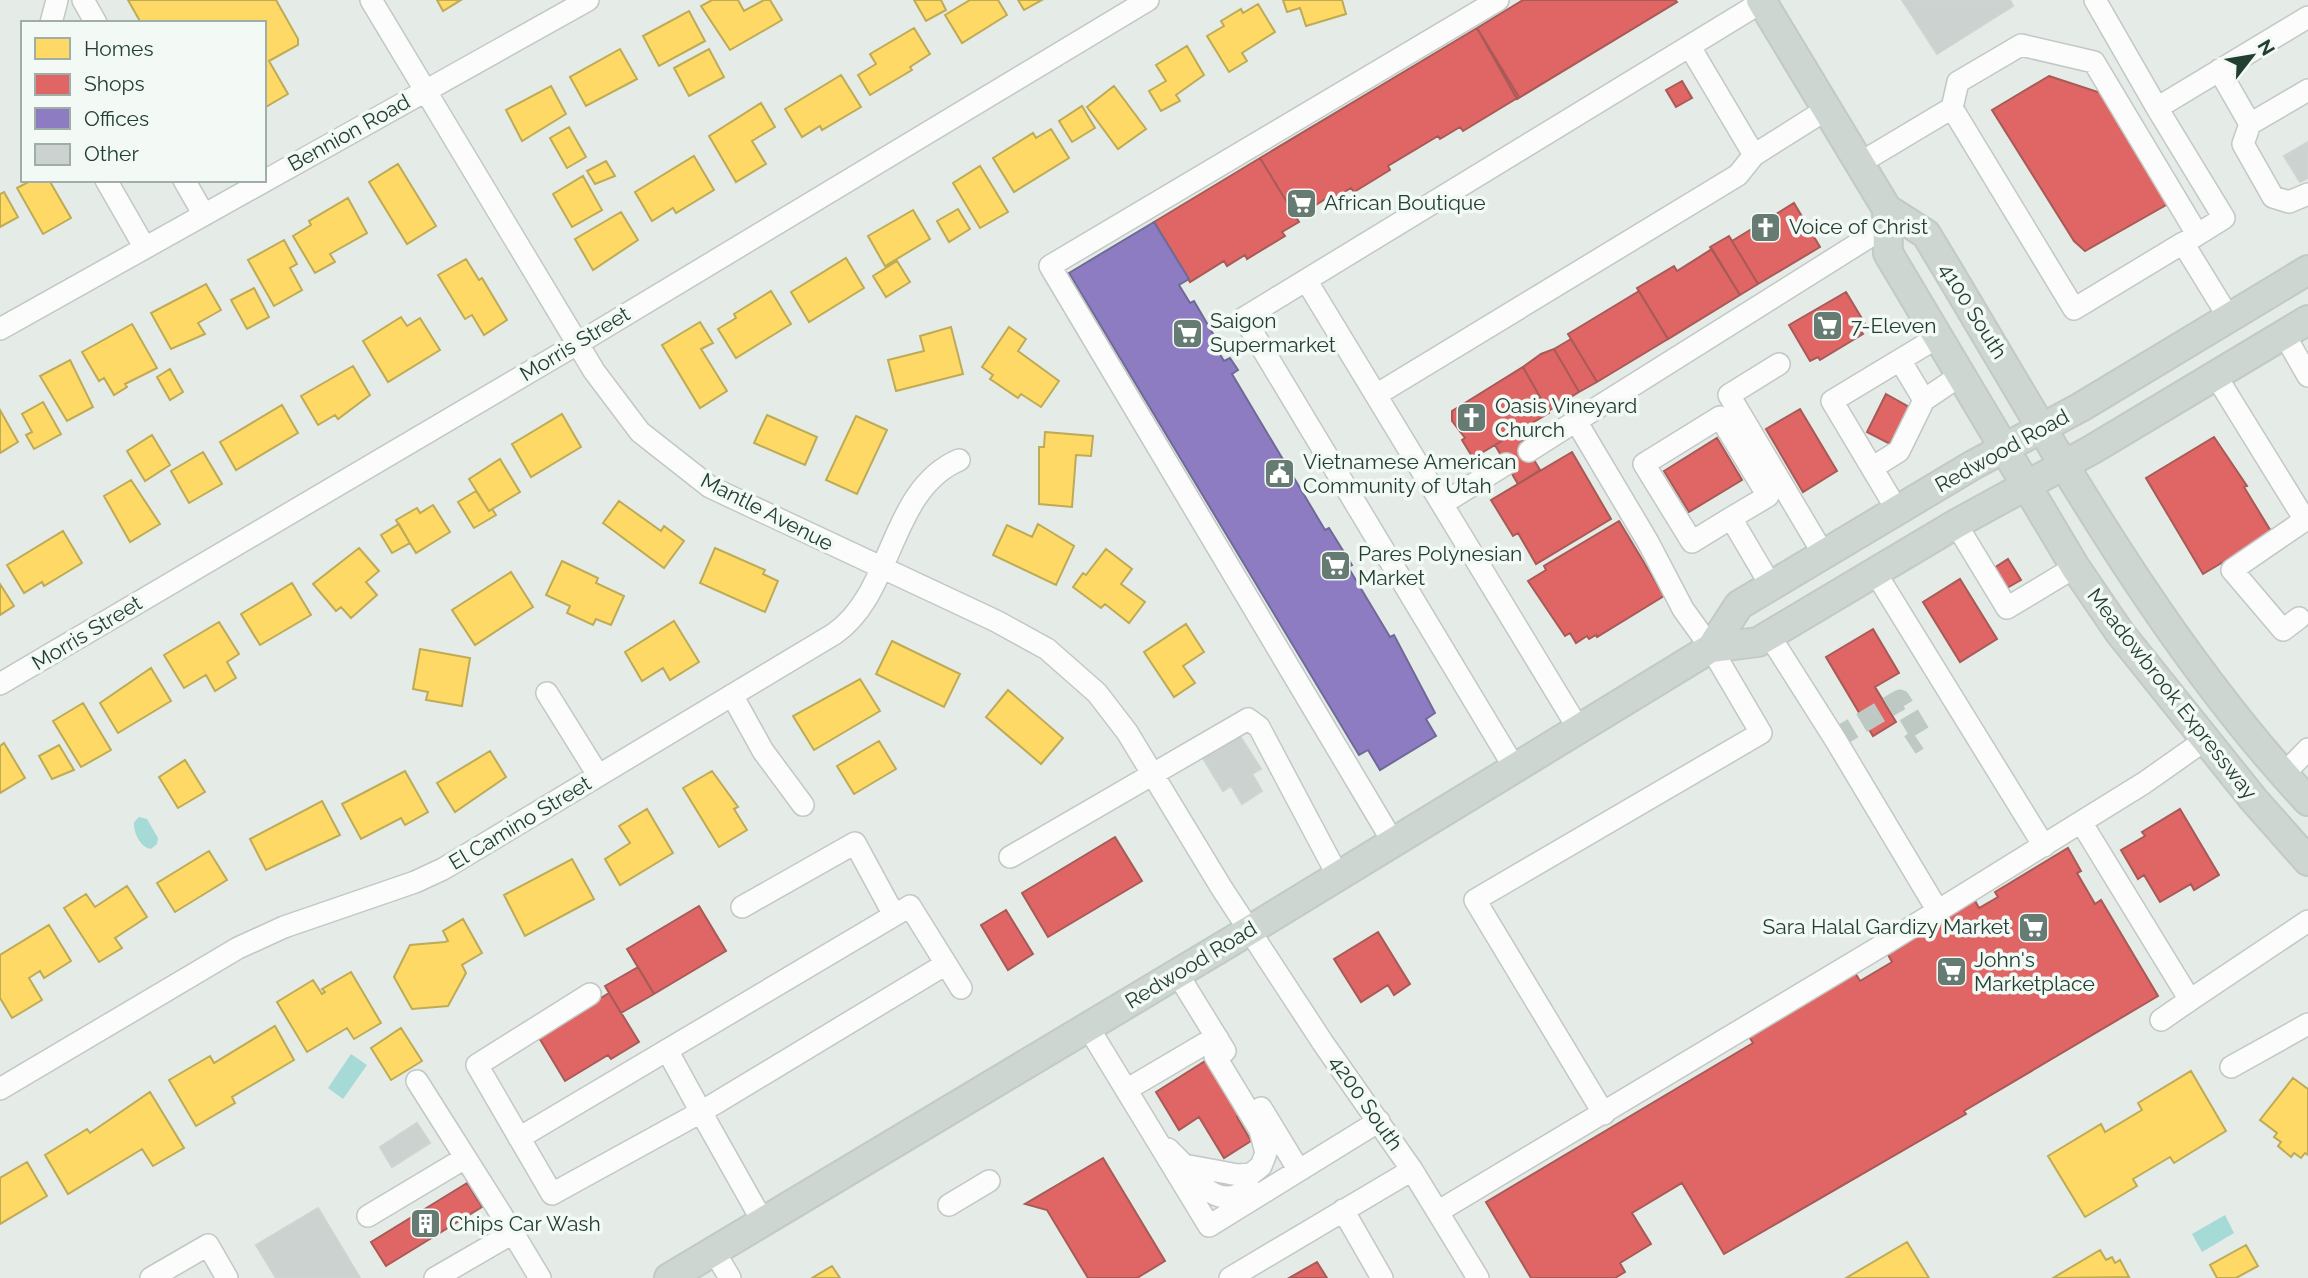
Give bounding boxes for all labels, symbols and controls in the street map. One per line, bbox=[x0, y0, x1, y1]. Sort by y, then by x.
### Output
legend bbox=[21, 21, 266, 182]
north arrow bbox=[2217, 21, 2287, 91]
text: N bbox=[2253, 35, 2280, 59]
text: Homes bbox=[84, 36, 154, 61]
text: Shops bbox=[84, 71, 145, 96]
street label: Bennion Road bbox=[283, 89, 414, 176]
text: Offices bbox=[84, 106, 149, 131]
text: Other bbox=[84, 141, 139, 166]
supermarket icon: African Boutique bbox=[1284, 186, 1318, 220]
place label: African Boutique bbox=[1324, 190, 1486, 215]
church icon: Voice of Christ bbox=[1749, 210, 1783, 244]
place label: Voice of Christ bbox=[1789, 214, 1928, 239]
street label: 4100 South bbox=[1934, 258, 2013, 363]
street label: Morris Street bbox=[515, 301, 634, 386]
place label: Saigon Supermarket bbox=[1210, 308, 1336, 357]
supermarket icon: 7-Eleven bbox=[1811, 309, 1845, 343]
place label: 7-Eleven bbox=[1851, 313, 1936, 338]
supermarket icon: Saigon Supermarket bbox=[1170, 316, 1204, 350]
place label: Oasis Vineyard Church bbox=[1495, 393, 1637, 442]
church icon: Oasis Vineyard Church bbox=[1455, 401, 1489, 435]
street label: Redwood Road bbox=[1930, 403, 2073, 498]
place label: Vietnamese American Community of Utah bbox=[1303, 449, 1517, 498]
public building icon: Vietnamese American Community of Utah bbox=[1263, 457, 1297, 491]
street label: Mantle Avenue bbox=[697, 467, 838, 556]
place label: Pares Polynesian Market bbox=[1358, 541, 1522, 590]
supermarket icon: Pares Polynesian Market bbox=[1318, 549, 1352, 583]
street label: Meadowbrook Expressway bbox=[2082, 583, 2263, 804]
street label: Morris Street bbox=[27, 590, 146, 675]
street label: El Camino Street bbox=[444, 770, 595, 875]
supermarket icon: Sara Halal Gardizy Market bbox=[2016, 910, 2050, 944]
place label: Sara Halal Gardizy Market bbox=[1763, 914, 2010, 939]
street label: Redwood Road bbox=[1120, 915, 1261, 1014]
place label: John's Marketplace bbox=[1974, 947, 2095, 996]
supermarket icon: John's Marketplace bbox=[1934, 955, 1968, 989]
street label: 4200 South bbox=[1324, 1050, 1408, 1155]
building icon: Chips Car Wash bbox=[409, 1207, 443, 1241]
place label: Chips Car Wash bbox=[449, 1211, 601, 1236]

